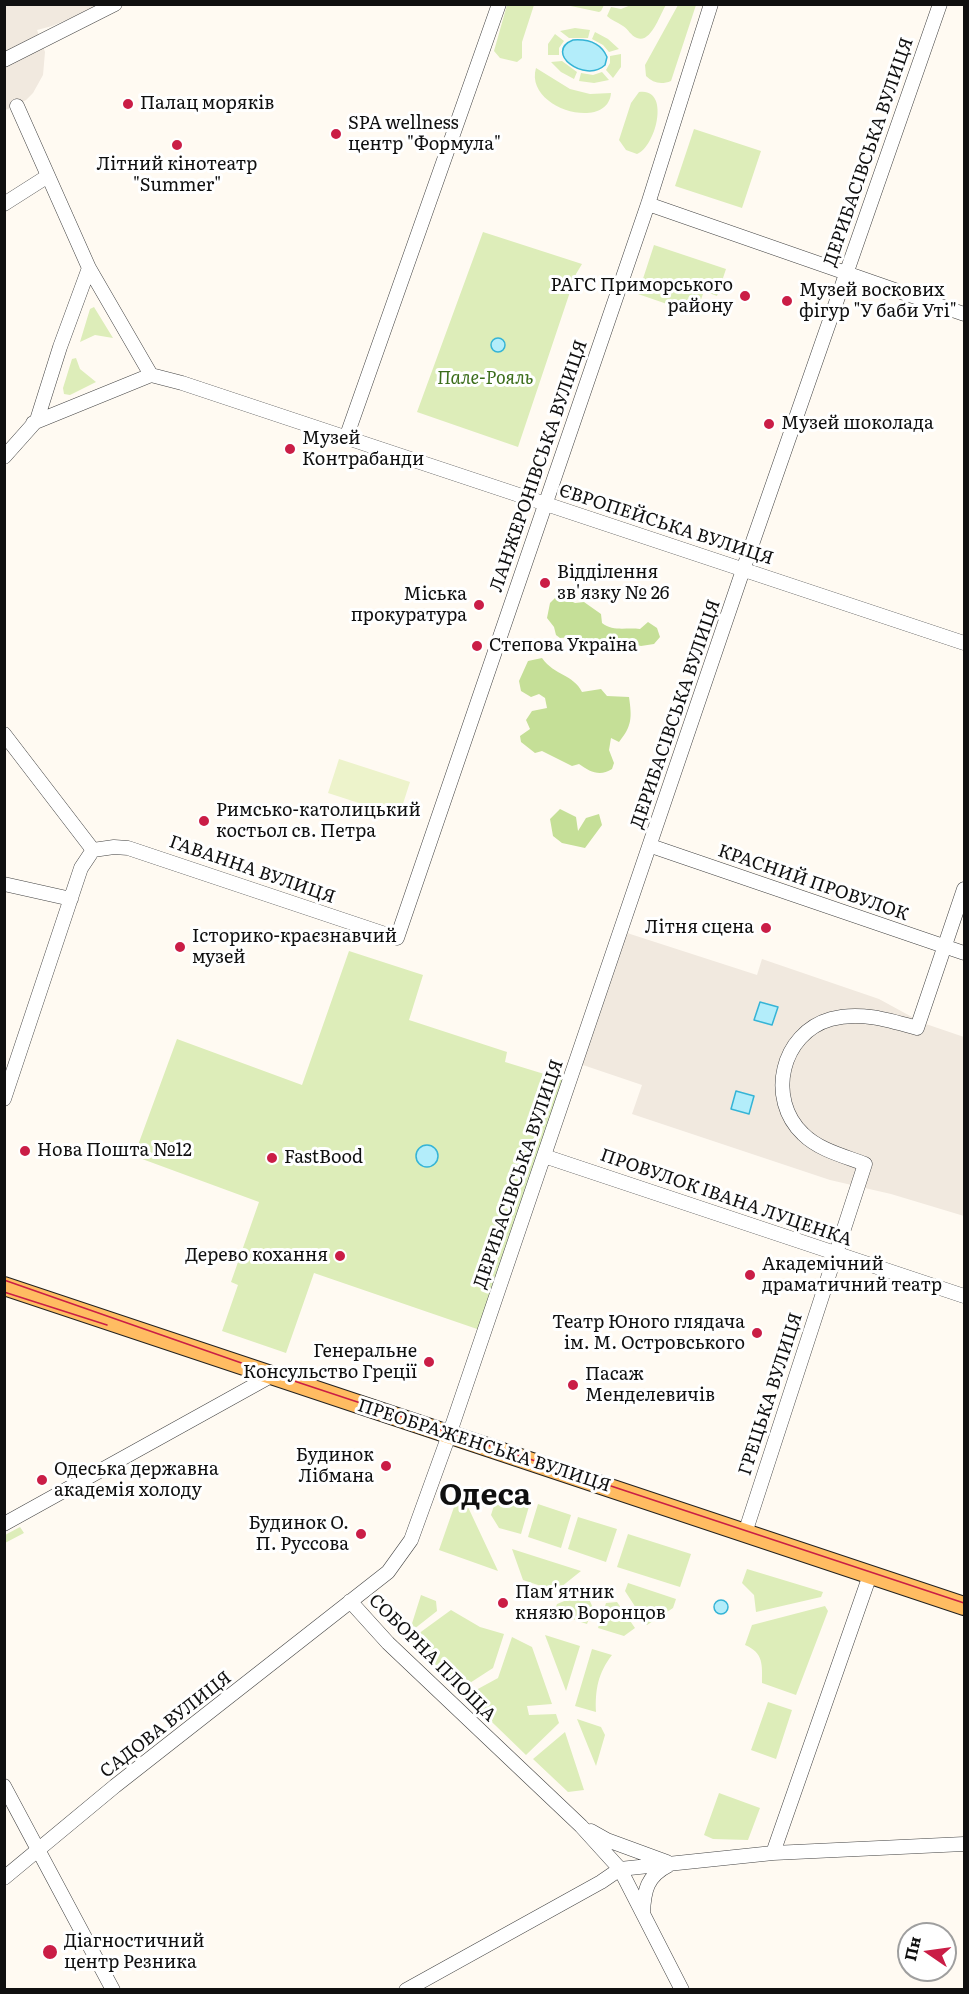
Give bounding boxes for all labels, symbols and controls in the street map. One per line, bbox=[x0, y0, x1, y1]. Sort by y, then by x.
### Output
street label: ДЕРИБАСІВСЬКА ВУЛИЦЯ bbox=[820, 35, 918, 269]
place label: Палац моряків bbox=[140, 93, 274, 115]
marker: Палац моряків bbox=[121, 97, 135, 111]
place label: SPA wellness центр "Формула" bbox=[348, 113, 501, 156]
marker: SPA wellness центр "Формула" bbox=[329, 127, 343, 141]
marker: Літний кінотеатр "Summer" bbox=[170, 138, 184, 152]
place label: Літний кінотеатр "Summer" bbox=[97, 154, 257, 196]
place label: РАГС Приморського району bbox=[551, 275, 733, 318]
place label: Музей воскових фігур "У баби Уті" bbox=[799, 280, 957, 322]
marker: РАГС Приморського району bbox=[738, 289, 752, 303]
marker: Музей воскових фігур "У баби Уті" bbox=[780, 294, 794, 308]
street label: ЛАНЖЕРОНІВСЬКА ВУЛИЦЯ bbox=[486, 337, 592, 595]
park label: Пале-Рояль bbox=[437, 368, 533, 390]
place label: Музей шоколада bbox=[781, 413, 934, 435]
marker: Музей шоколада bbox=[762, 417, 776, 431]
place label: Музей Контрабанди bbox=[302, 428, 424, 470]
marker: Музей Контрабанди bbox=[283, 442, 297, 456]
street label: ЄВРОПЕЙСЬКА ВУЛИЦЯ bbox=[556, 480, 776, 570]
place label: Відділення зв'язку № 26 bbox=[557, 562, 670, 604]
marker: Відділення зв'язку № 26 bbox=[538, 576, 552, 590]
place label: Міська прокуратура bbox=[351, 584, 467, 626]
street label: ДЕРИБАСІВСЬКА ВУЛИЦЯ bbox=[627, 597, 725, 831]
marker: Міська прокуратура bbox=[472, 598, 486, 612]
place label: Степова Україна bbox=[489, 635, 637, 657]
marker: Степова Україна bbox=[470, 639, 484, 653]
place label: Римсько-католицький костьол св. Петра bbox=[216, 800, 421, 842]
marker: Римсько-католицький костьол св. Петра bbox=[197, 814, 211, 828]
street label: ГАВАННА ВУЛИЦЯ bbox=[166, 831, 338, 909]
street label: КРАСНИЙ ПРОВУЛОК bbox=[715, 840, 911, 926]
place label: Літня сцена bbox=[645, 917, 754, 939]
marker: Літня сцена bbox=[759, 921, 773, 935]
place label: Історико-краєзнавчий музей bbox=[192, 926, 397, 968]
marker: Історико-краєзнавчий музей bbox=[173, 940, 187, 954]
street label: ДЕРИБАСІВСЬКА ВУЛИЦЯ bbox=[470, 1057, 568, 1291]
place label: Нова Пошта №12 bbox=[37, 1140, 192, 1162]
marker: Нова Пошта №12 bbox=[18, 1144, 32, 1158]
street label: ПРОВУЛОК ІВАНА ЛУЦЕНКА bbox=[597, 1145, 855, 1251]
place label: FastBood bbox=[284, 1147, 363, 1169]
marker: FastBood bbox=[265, 1151, 279, 1165]
place label: Дерево кохання bbox=[185, 1245, 328, 1267]
marker: Дерево кохання bbox=[333, 1249, 347, 1263]
place label: Академічний драматичний театр bbox=[762, 1254, 942, 1296]
marker: Академічний драматичний театр bbox=[743, 1268, 757, 1282]
street label: ГРЕЦЬКА ВУЛИЦЯ bbox=[734, 1310, 808, 1478]
place label: Театр Юного глядача ім. М. Островського bbox=[552, 1312, 745, 1354]
marker: Театр Юного глядача ім. М. Островського bbox=[750, 1326, 764, 1340]
place label: Генеральне Консульство Греції bbox=[243, 1341, 417, 1384]
marker: Генеральне Консульство Греції bbox=[422, 1355, 436, 1369]
place label: Пасаж Менделевичів bbox=[585, 1364, 715, 1406]
marker: Пасаж Менделевичів bbox=[566, 1378, 580, 1392]
street label: ПРЕОБРАЖЕНСЬКА ВУЛИЦЯ bbox=[355, 1395, 613, 1497]
place label: Будинок Лібмана bbox=[296, 1445, 374, 1488]
place label: Одеська державна академія холоду bbox=[54, 1459, 219, 1502]
marker: Будинок Лібмана bbox=[379, 1459, 393, 1473]
marker: Одеська державна академія холоду bbox=[35, 1473, 49, 1487]
district label: Одеса bbox=[439, 1478, 531, 1514]
place label: Будинок О. П. Руссова bbox=[248, 1513, 349, 1556]
marker: Будинок О. П. Руссова bbox=[354, 1527, 368, 1541]
place label: Пам'ятник князю Воронцов bbox=[515, 1582, 666, 1624]
street label: СОБОРНА ПЛОЩА bbox=[364, 1590, 500, 1726]
marker: Пам'ятник князю Воронцов bbox=[496, 1596, 510, 1610]
street label: САДОВА ВУЛИЦЯ bbox=[96, 1667, 236, 1783]
north arrow bbox=[897, 1922, 957, 1982]
place label: Діагностичний центр Резника bbox=[64, 1931, 204, 1974]
text: Пн bbox=[897, 1934, 926, 1963]
marker: Діагностичний центр Резника bbox=[41, 1943, 59, 1961]

